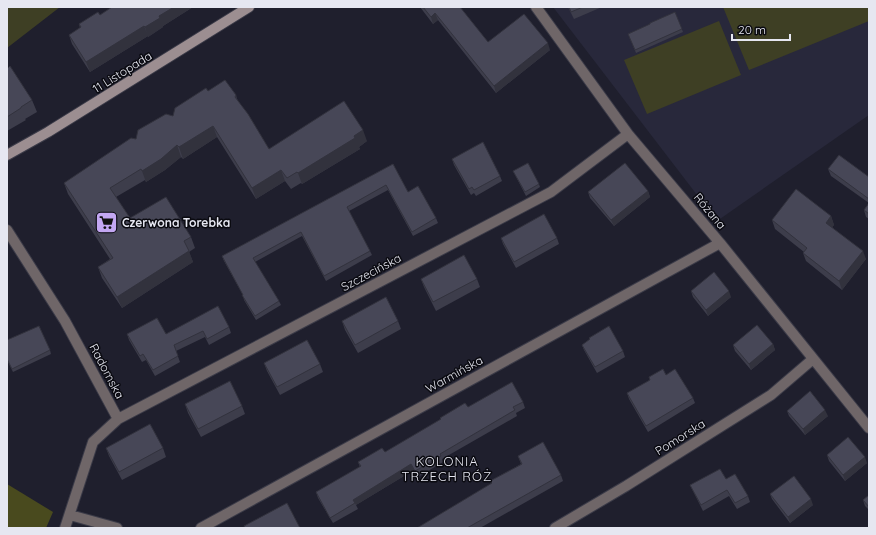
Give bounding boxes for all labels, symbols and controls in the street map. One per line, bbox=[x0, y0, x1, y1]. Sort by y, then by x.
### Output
scale bar bbox=[732, 16, 790, 42]
text: 20 m bbox=[738, 22, 766, 37]
street label: 11 Listopada bbox=[90, 48, 154, 96]
street label: Różana bbox=[691, 190, 729, 232]
supermarket icon: Czerwona Torebka bbox=[94, 209, 120, 235]
place label: Czerwona Torebka bbox=[122, 215, 230, 230]
street label: Szczecińska bbox=[338, 250, 404, 294]
street label: Radomska bbox=[86, 341, 128, 401]
street label: Warmińska bbox=[423, 352, 485, 396]
street label: Pomorska bbox=[652, 416, 708, 458]
district label: KOLONIA TRZECH RÓŻ bbox=[402, 453, 492, 484]

